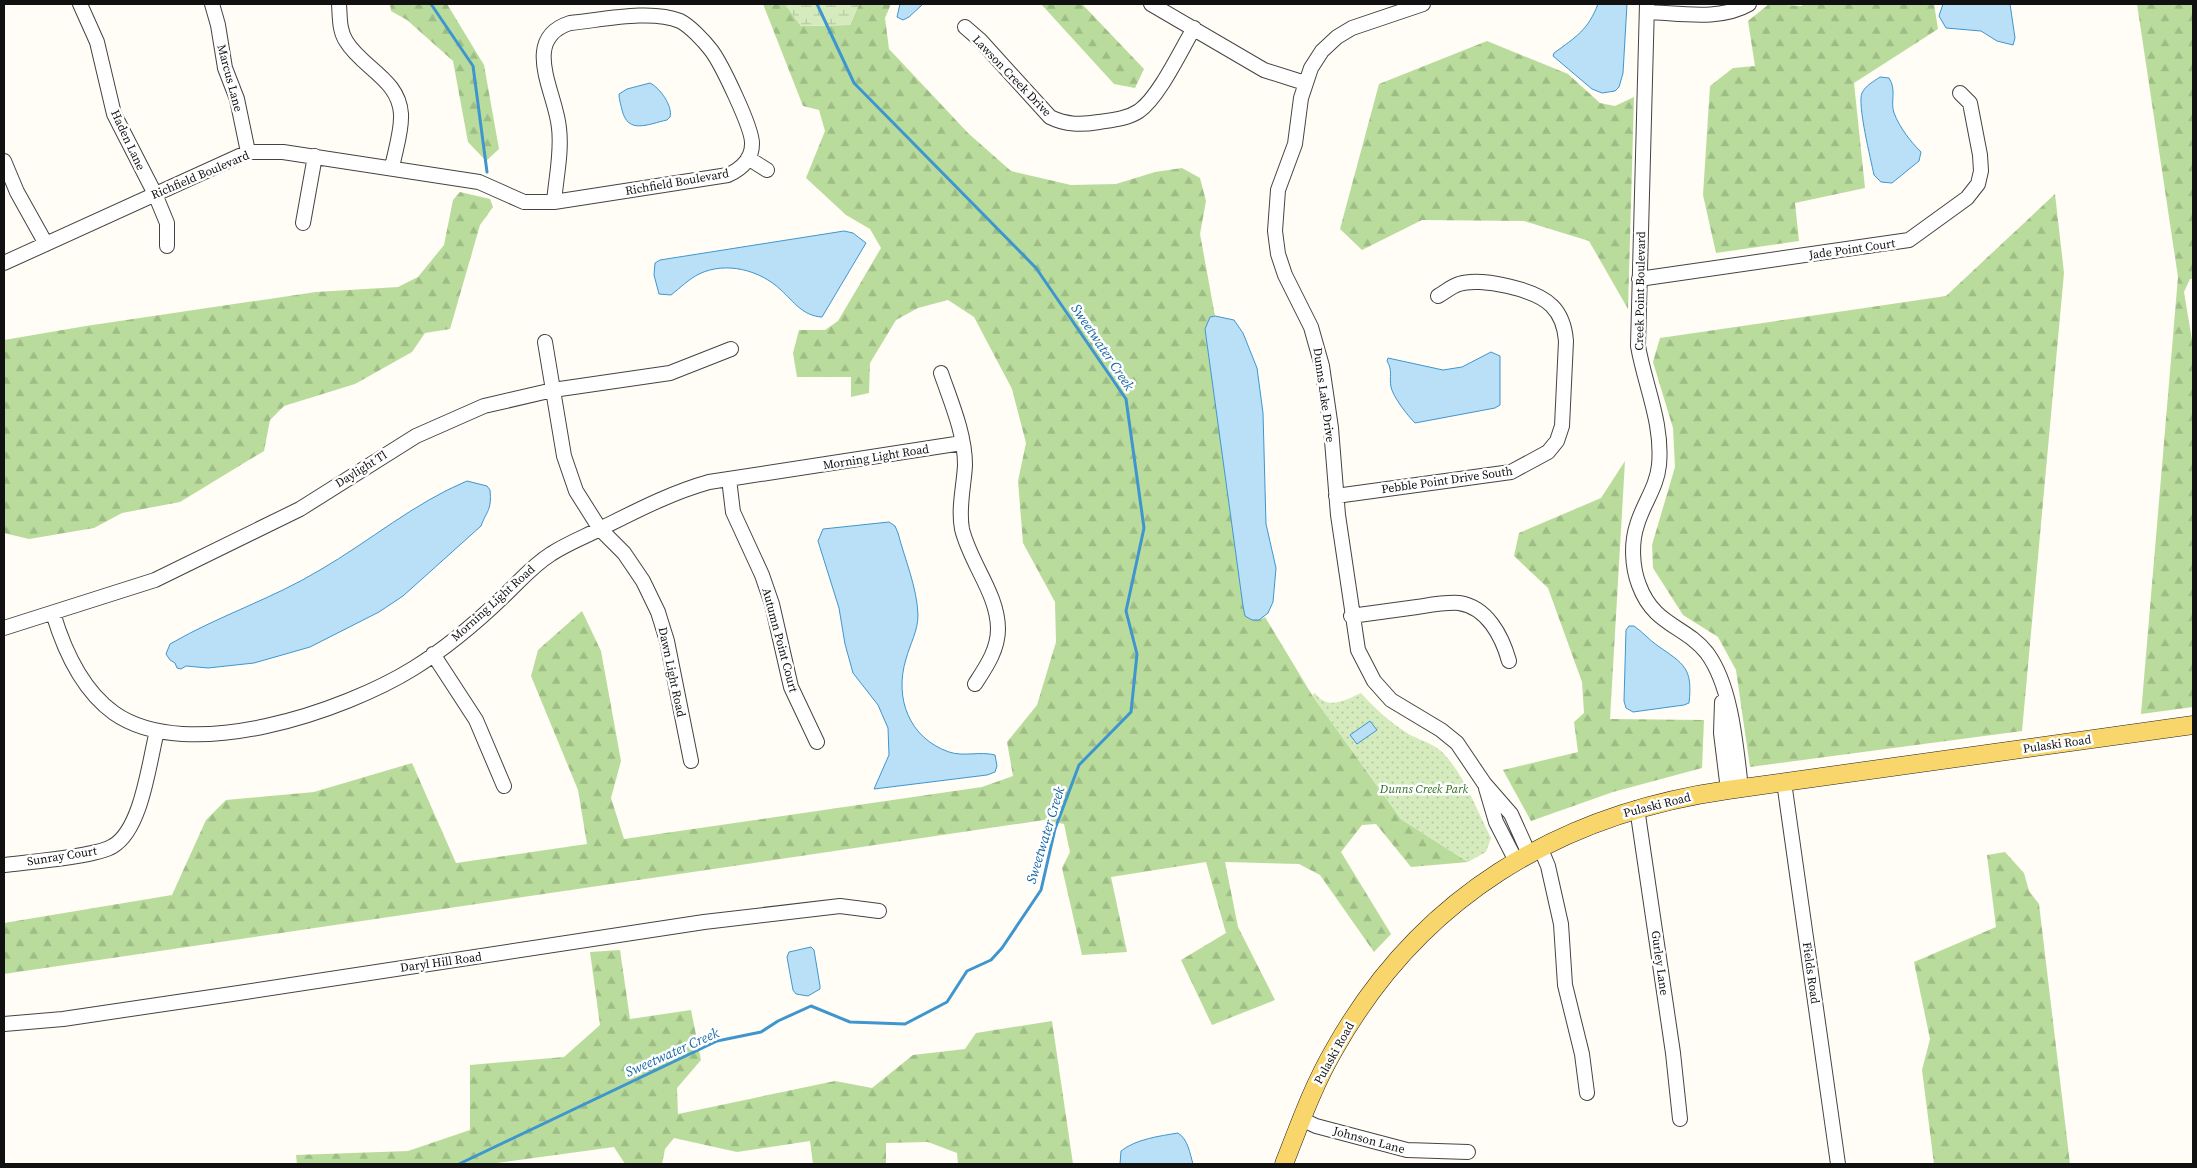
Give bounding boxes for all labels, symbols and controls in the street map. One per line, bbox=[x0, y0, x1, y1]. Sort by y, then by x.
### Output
street label: Lawson Creek Drive bbox=[969, 32, 1055, 120]
street label: Marcus Lane bbox=[213, 43, 247, 113]
street label: Haden Lane bbox=[107, 107, 149, 173]
street label: Richfield Boulevard bbox=[149, 147, 252, 203]
street label: Richfield Boulevard bbox=[624, 165, 730, 199]
street label: Creek Point Boulevard bbox=[1631, 231, 1649, 351]
street label: Jade Point Court bbox=[1807, 235, 1896, 263]
water label: Sweetwater Creek bbox=[1067, 300, 1140, 395]
street label: Dunns Lake Drive bbox=[1309, 347, 1339, 443]
street label: Morning Light Road bbox=[822, 441, 930, 473]
street label: Daylight Tl bbox=[332, 447, 390, 491]
street label: Pebble Point Drive South bbox=[1380, 463, 1514, 497]
street label: Morning Light Road bbox=[448, 561, 538, 645]
street label: Autumn Point Court bbox=[758, 586, 802, 694]
street label: Dawn Light Road bbox=[655, 626, 689, 719]
street label: Pulaski Road bbox=[2022, 731, 2092, 757]
park label: Dunns Creek Park bbox=[1379, 781, 1469, 797]
water label: Sweetwater Creek bbox=[1021, 784, 1069, 886]
street label: Pulaski Road bbox=[1622, 789, 1693, 821]
street label: Sunray Court bbox=[26, 843, 98, 869]
street label: Gurley Lane bbox=[1648, 930, 1672, 996]
street label: Fields Road bbox=[1799, 941, 1823, 1005]
street label: Daryl Hill Road bbox=[399, 948, 483, 976]
street label: Pulaski Road bbox=[1310, 1019, 1358, 1087]
water label: Sweetwater Creek bbox=[622, 1022, 722, 1082]
street label: Johnson Lane bbox=[1330, 1122, 1407, 1157]

